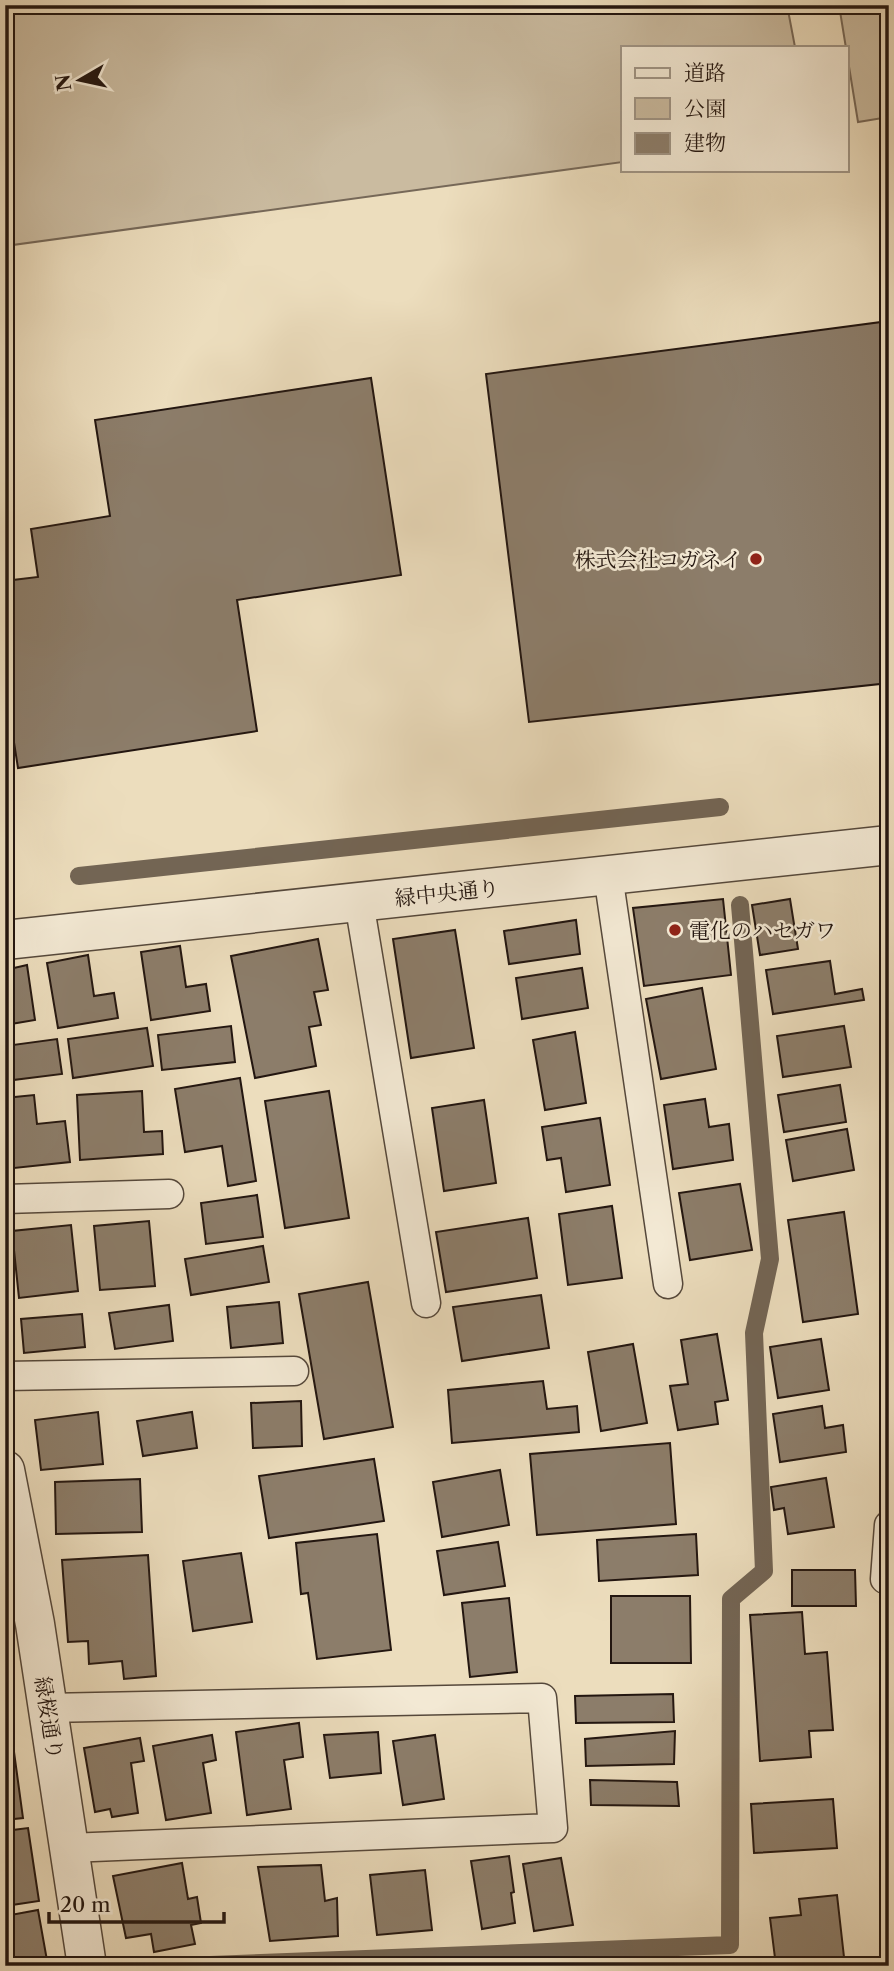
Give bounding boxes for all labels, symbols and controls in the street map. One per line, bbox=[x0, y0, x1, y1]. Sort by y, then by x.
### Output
north arrow bbox=[46, 46, 116, 116]
legend bbox=[621, 46, 848, 172]
text: 道路 bbox=[684, 60, 726, 85]
text: N bbox=[51, 73, 76, 93]
text: 公園 bbox=[684, 96, 726, 121]
text: 建物 bbox=[684, 130, 726, 155]
place label: 株式会社コガネイ bbox=[574, 547, 742, 572]
marker: 株式会社コガネイ bbox=[748, 551, 764, 567]
street label: 緑中央通り bbox=[393, 875, 501, 911]
place label: 電化のハセガワ bbox=[689, 918, 836, 943]
marker: 電化のハセガワ bbox=[667, 922, 683, 938]
street label: 緑桜通り bbox=[30, 1675, 68, 1761]
scale bar bbox=[49, 1880, 224, 1924]
text: 20 m bbox=[60, 1892, 111, 1917]

